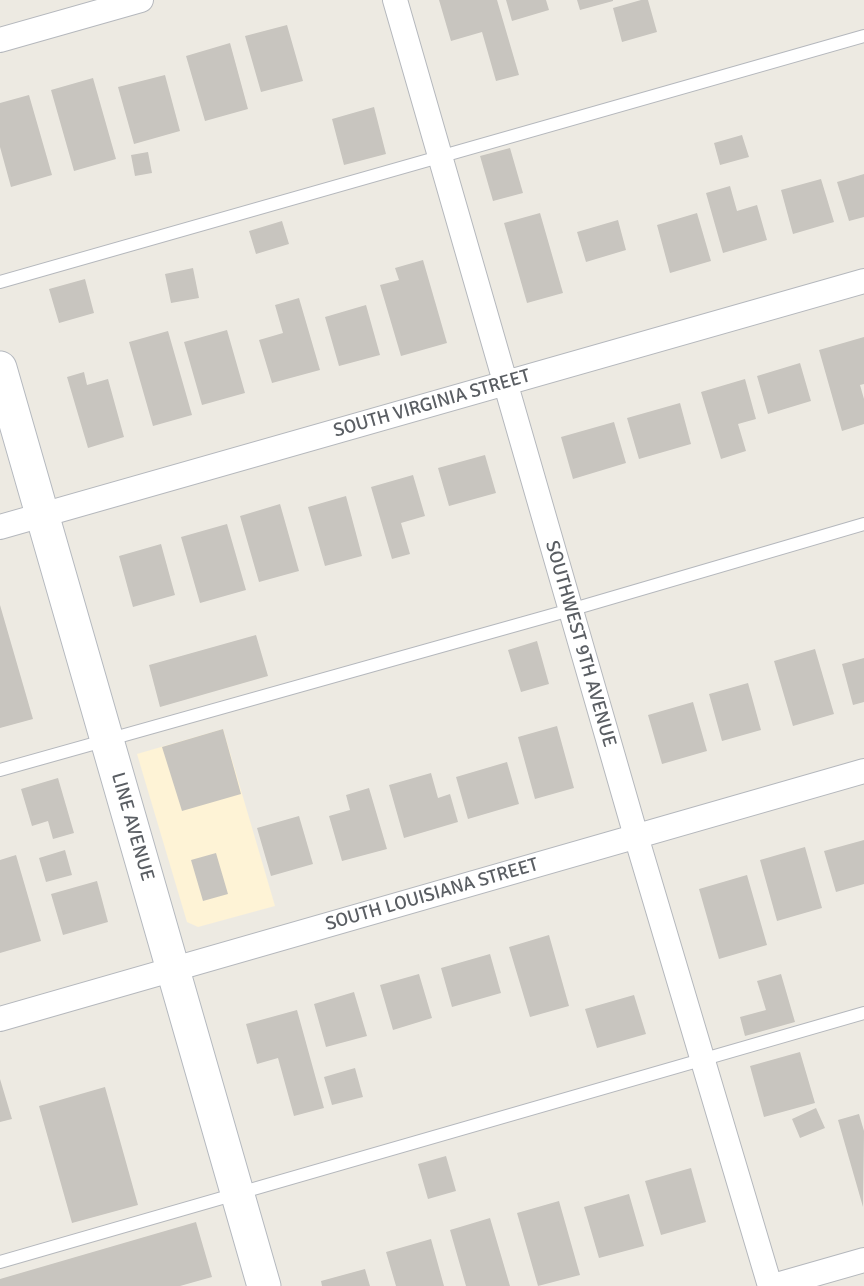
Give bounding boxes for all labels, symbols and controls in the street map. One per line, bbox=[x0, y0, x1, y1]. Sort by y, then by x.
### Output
street label: SOUTH VIRGINIA STREET bbox=[331, 365, 533, 443]
street label: SOUTHWEST 9TH AVENUE bbox=[540, 538, 620, 750]
street label: LINE AVENUE bbox=[106, 770, 158, 884]
street label: SOUTH LOUISIANA STREET bbox=[323, 854, 541, 936]

